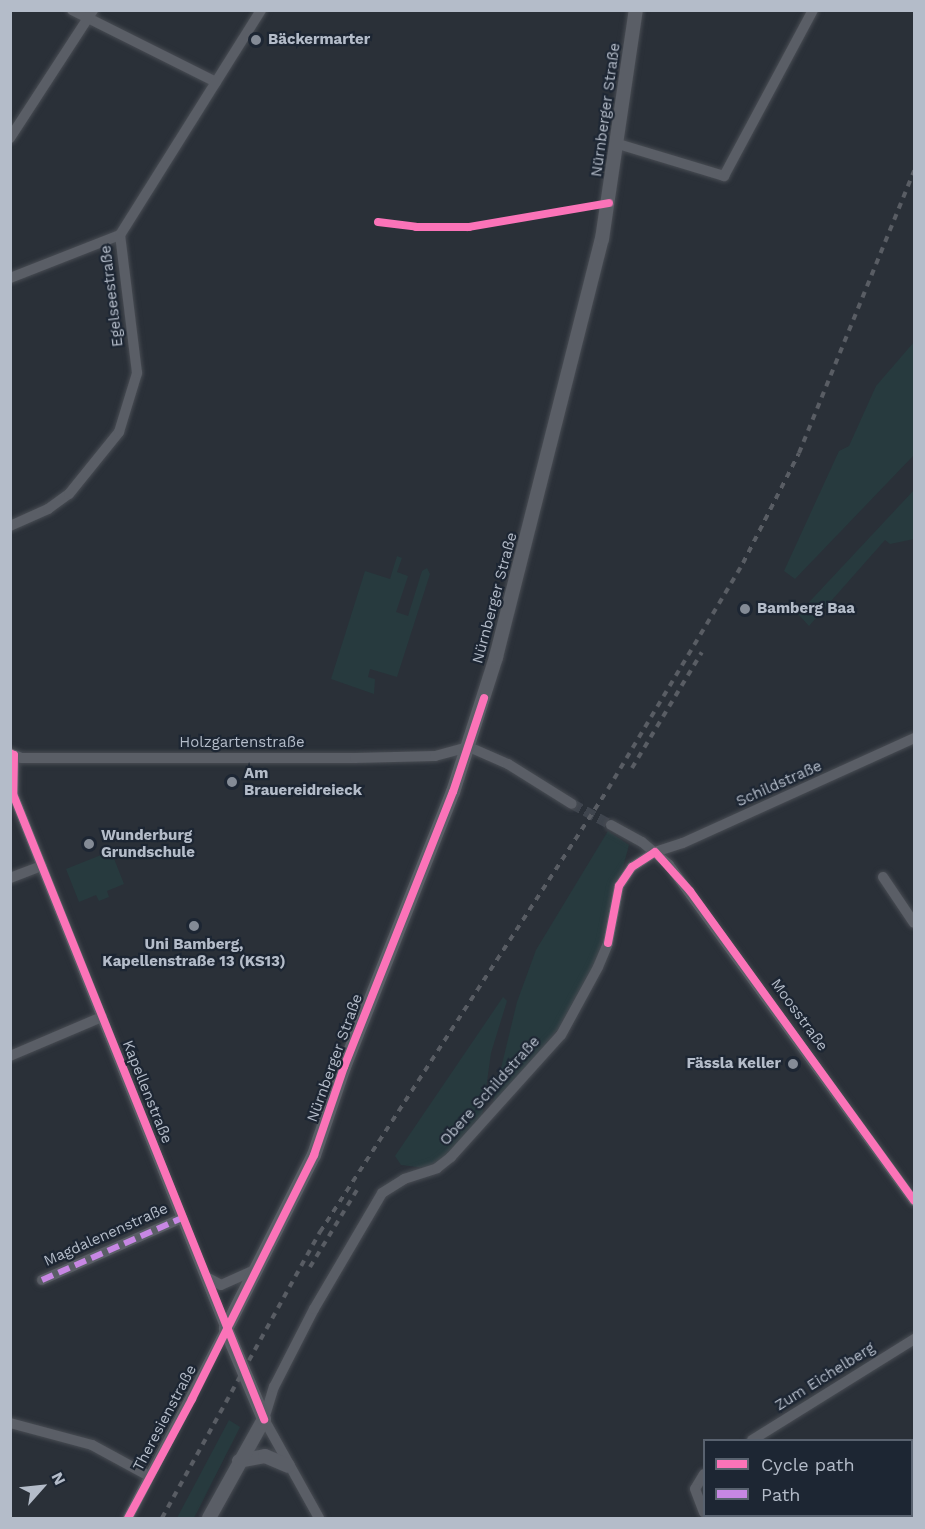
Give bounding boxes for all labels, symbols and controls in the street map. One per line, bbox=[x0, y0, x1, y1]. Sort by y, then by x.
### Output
place label: Bäckermarter bbox=[268, 31, 370, 49]
marker: Bäckermarter bbox=[249, 33, 263, 47]
street label: Nürnberger Straße bbox=[588, 42, 624, 178]
street label: Egelseestraße bbox=[97, 244, 127, 348]
street label: Nürnberger Straße bbox=[469, 530, 521, 666]
place label: Bamberg Baa bbox=[757, 600, 855, 618]
marker: Bamberg Baa bbox=[738, 602, 752, 616]
street label: Holzgartenstraße bbox=[179, 734, 305, 752]
street label: Schildstraße bbox=[733, 757, 825, 811]
place label: Am Brauereidreieck bbox=[244, 764, 362, 799]
marker: Am Brauereidreieck bbox=[225, 775, 239, 789]
place label: Wunderburg Grundschule bbox=[101, 826, 195, 861]
marker: Wunderburg Grundschule bbox=[82, 837, 96, 851]
marker: Uni Bamberg, Kapellenstraße 13 (KS13) bbox=[187, 919, 201, 933]
place label: Uni Bamberg, Kapellenstraße 13 (KS13) bbox=[102, 935, 286, 970]
street label: Moosstraße bbox=[767, 975, 831, 1055]
street label: Nürnberger Straße bbox=[303, 991, 367, 1125]
street label: Obere Schildstraße bbox=[436, 1033, 544, 1149]
street label: Kapellenstraße bbox=[118, 1038, 176, 1146]
place label: Fässla Keller bbox=[686, 1055, 781, 1073]
marker: Fässla Keller bbox=[786, 1057, 800, 1071]
street label: Magdalenenstraße bbox=[41, 1200, 171, 1270]
street label: Zum Eichelberg bbox=[772, 1339, 878, 1415]
street label: Theresienstraße bbox=[129, 1362, 201, 1474]
legend bbox=[703, 1439, 913, 1517]
text: Cycle path bbox=[761, 1454, 855, 1475]
north arrow bbox=[12, 1457, 72, 1517]
text: N bbox=[47, 1469, 70, 1488]
text: Path bbox=[761, 1484, 801, 1505]

